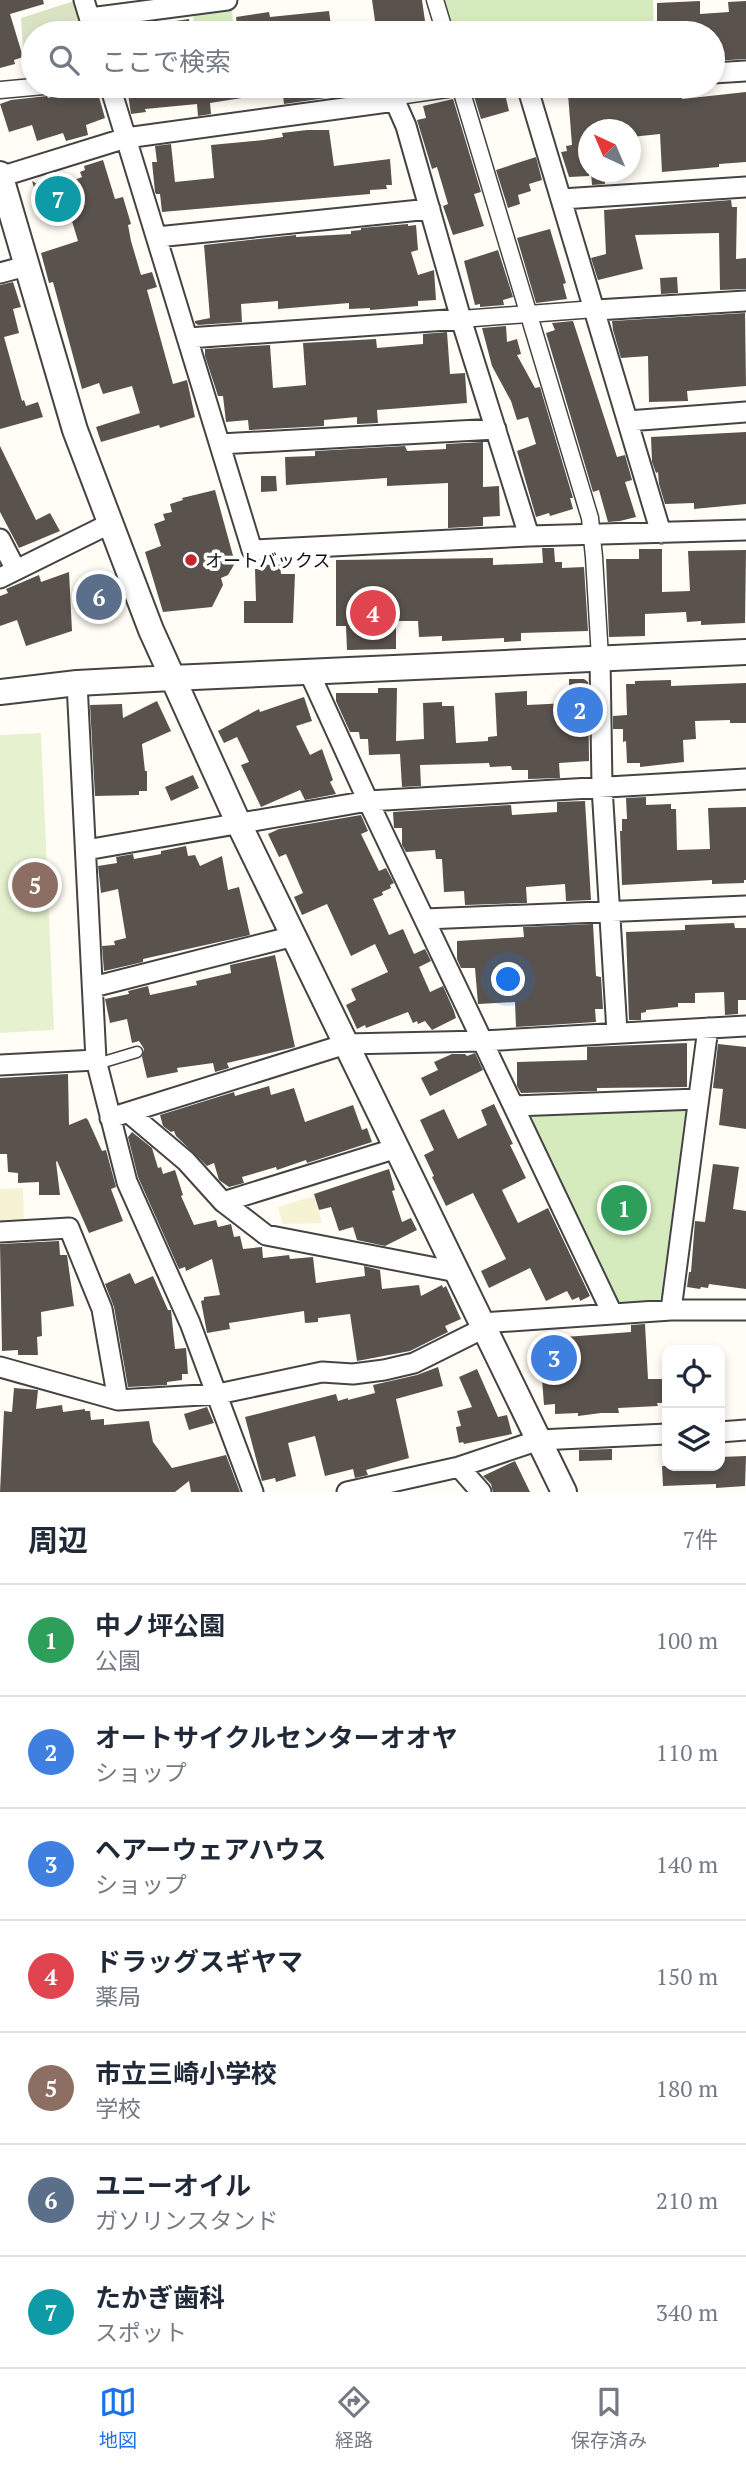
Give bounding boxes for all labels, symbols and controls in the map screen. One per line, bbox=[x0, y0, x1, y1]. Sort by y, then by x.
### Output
search box bbox=[21, 21, 725, 98]
icon: search bbox=[45, 41, 83, 79]
text: ここで検索 bbox=[101, 44, 231, 78]
north arrow bbox=[578, 119, 641, 182]
pin: 7 bbox=[35, 173, 81, 225]
place label: オートバックス bbox=[205, 548, 330, 572]
marker: オートバックス bbox=[183, 552, 199, 568]
pin: 6 bbox=[76, 571, 122, 623]
pin: 4 bbox=[350, 587, 396, 639]
pin: 2 bbox=[557, 684, 603, 736]
pin: 5 bbox=[12, 859, 58, 911]
your location bbox=[491, 962, 525, 996]
pin: 1 bbox=[601, 1182, 647, 1234]
pin: 3 bbox=[531, 1332, 577, 1384]
map controls bbox=[662, 1345, 725, 1471]
button: locate bbox=[662, 1345, 725, 1408]
button: layers bbox=[662, 1408, 725, 1471]
text: 周辺 bbox=[28, 1520, 88, 1560]
text: 7件 bbox=[683, 1524, 718, 1555]
text: 中ノ坪公園 bbox=[95, 1608, 225, 1642]
text: 1 bbox=[45, 1625, 58, 1656]
text: 100 m bbox=[656, 1625, 718, 1656]
text: 公園 bbox=[95, 1645, 141, 1676]
text: オートサイクルセンターオオヤ bbox=[95, 1720, 458, 1754]
text: 2 bbox=[45, 1737, 58, 1768]
text: 110 m bbox=[656, 1737, 718, 1768]
text: ショップ bbox=[95, 1757, 187, 1788]
text: ヘアーウェアハウス bbox=[95, 1832, 326, 1866]
text: 3 bbox=[45, 1849, 58, 1880]
text: 140 m bbox=[656, 1849, 718, 1880]
text: ショップ bbox=[95, 1869, 187, 1900]
text: ドラッグスギヤマ bbox=[95, 1944, 303, 1978]
text: 4 bbox=[45, 1961, 58, 1992]
text: 150 m bbox=[656, 1961, 718, 1992]
text: 薬局 bbox=[95, 1981, 141, 2012]
text: 市立三崎小学校 bbox=[95, 2056, 277, 2090]
text: 5 bbox=[45, 2073, 58, 2104]
text: 180 m bbox=[656, 2073, 718, 2104]
text: 学校 bbox=[95, 2093, 141, 2124]
text: ユニーオイル bbox=[95, 2168, 251, 2202]
text: 6 bbox=[45, 2185, 58, 2216]
text: 210 m bbox=[656, 2185, 718, 2216]
text: ガソリンスタンド bbox=[95, 2205, 279, 2236]
text: たかぎ歯科 bbox=[95, 2280, 225, 2314]
text: 7 bbox=[45, 2297, 58, 2328]
text: 340 m bbox=[656, 2297, 718, 2328]
text: スポット bbox=[95, 2317, 187, 2348]
tab: 地図 bbox=[99, 2383, 137, 2452]
tab: 経路 bbox=[335, 2383, 373, 2452]
tab: 保存済み bbox=[571, 2383, 647, 2452]

